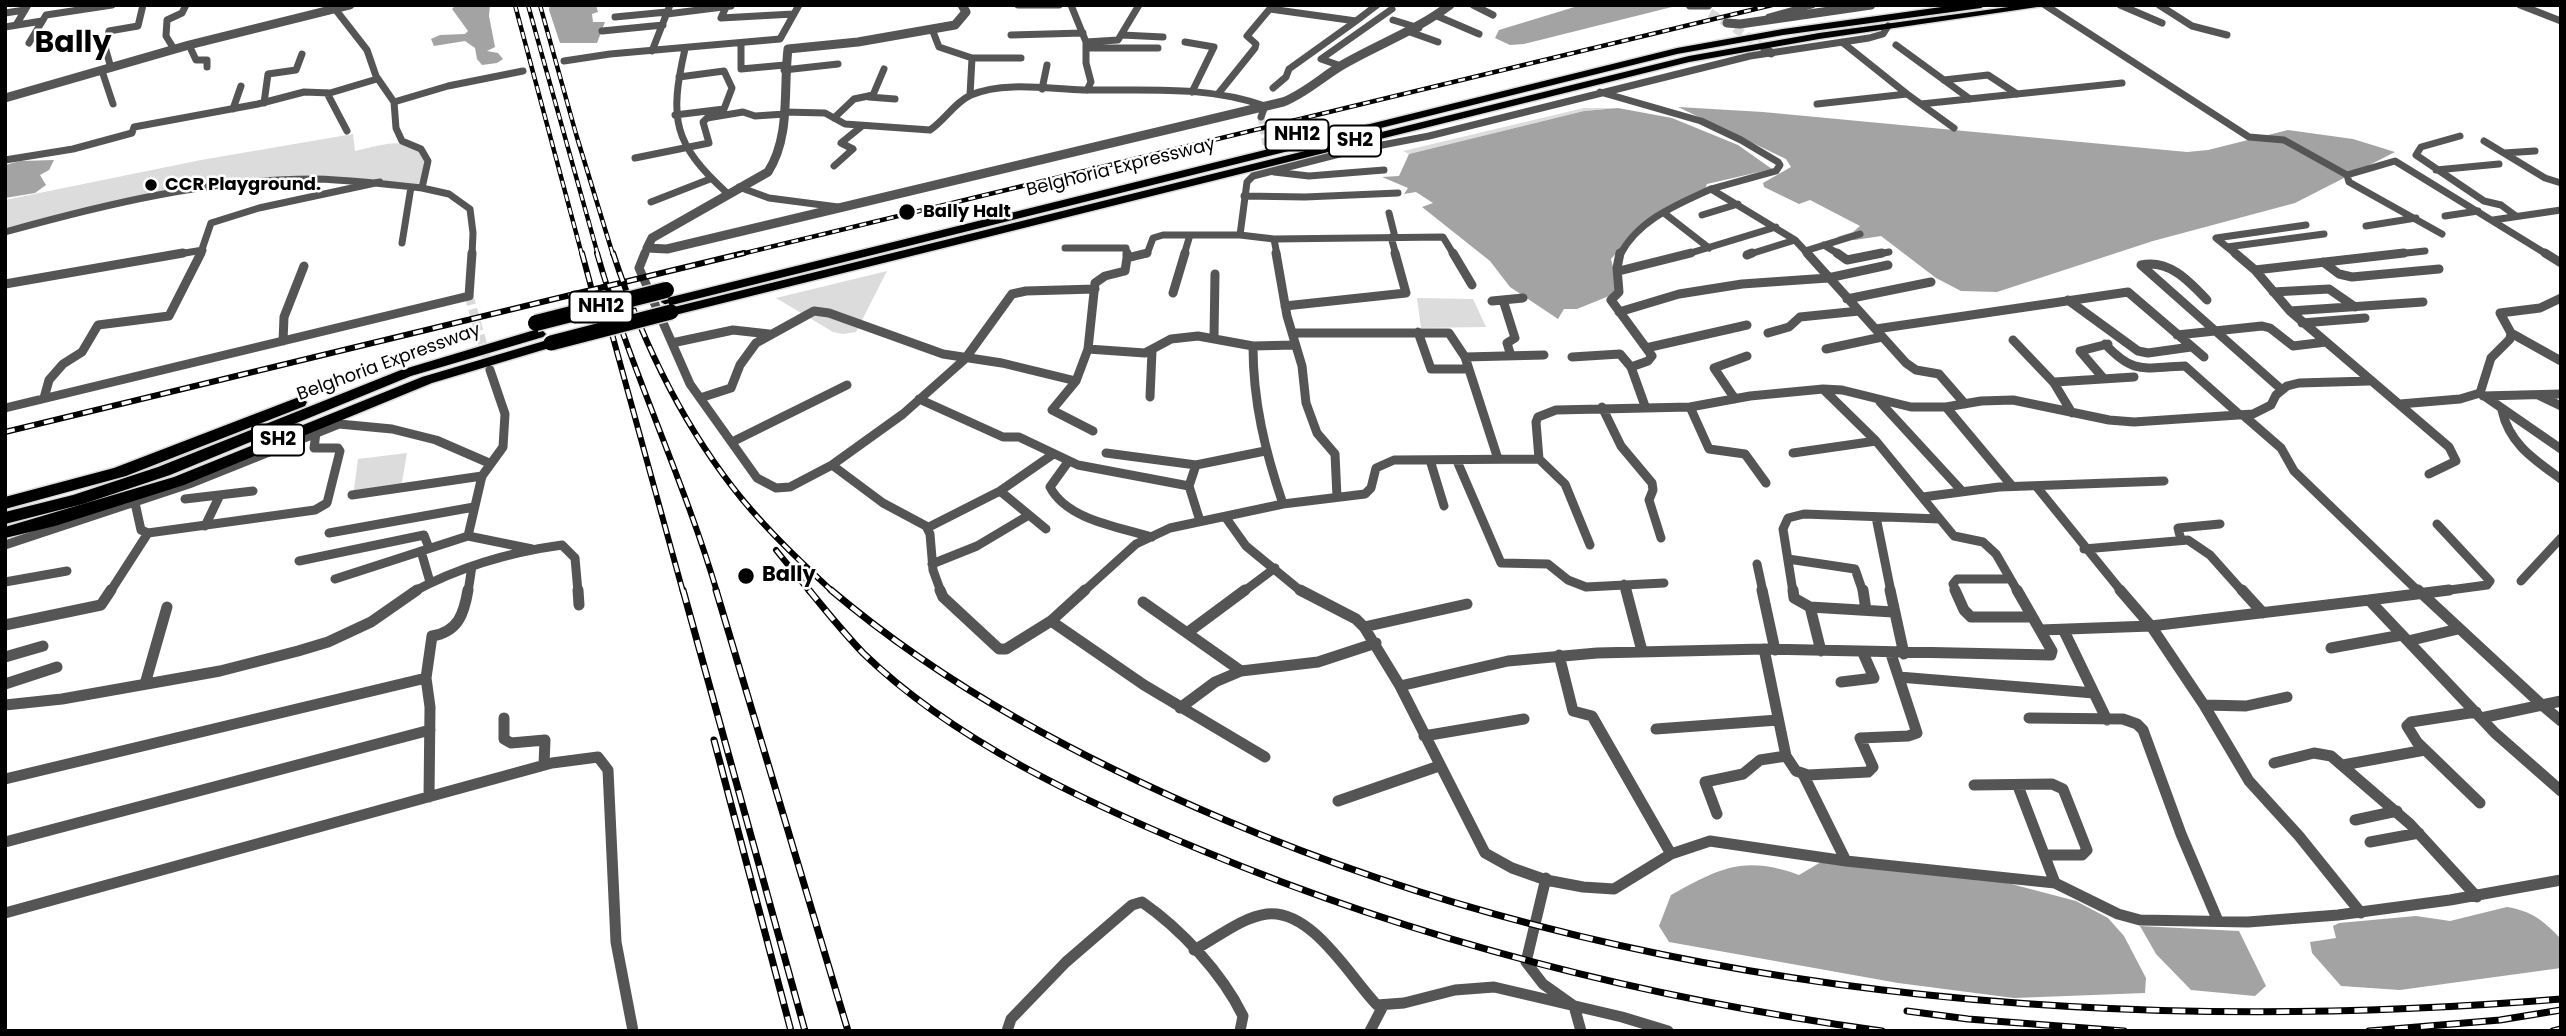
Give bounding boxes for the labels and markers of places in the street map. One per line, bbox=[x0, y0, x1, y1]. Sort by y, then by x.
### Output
place label: CCR Playground. bbox=[165, 174, 321, 196]
marker: CCR Playground. bbox=[143, 177, 159, 193]
place label: Bally Halt bbox=[923, 201, 1011, 223]
marker: Bally Halt bbox=[897, 202, 917, 222]
place label: Bally bbox=[762, 563, 816, 589]
marker: Bally bbox=[736, 566, 756, 586]

